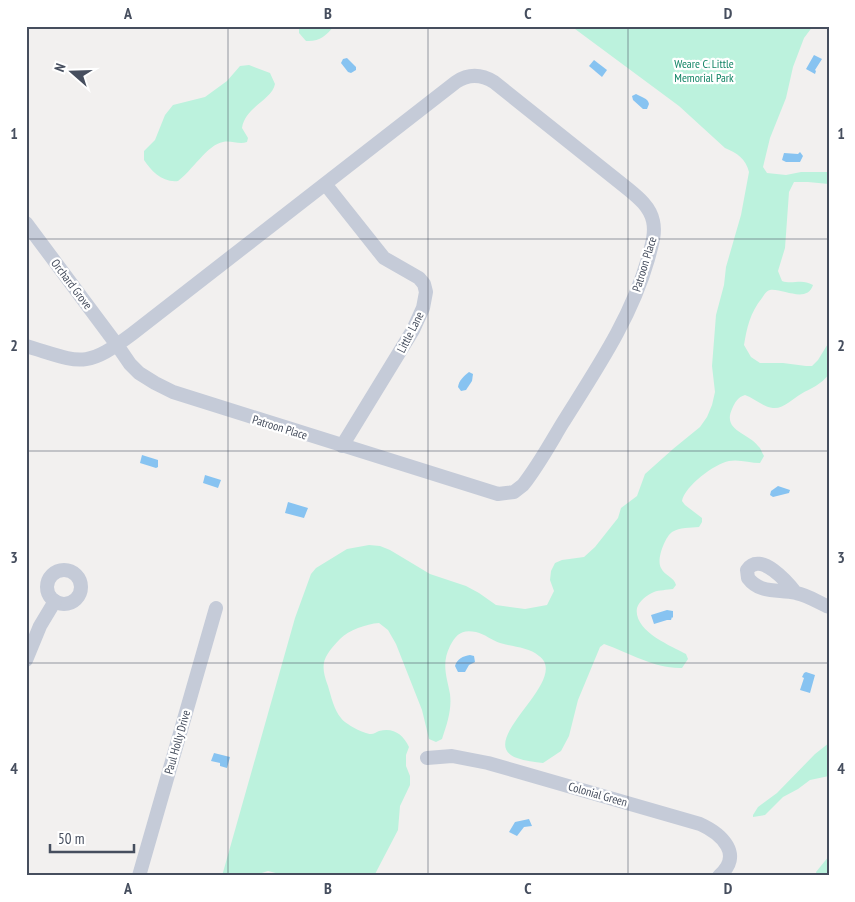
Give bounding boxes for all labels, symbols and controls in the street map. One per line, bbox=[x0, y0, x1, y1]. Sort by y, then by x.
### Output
text: A bbox=[123, 3, 133, 23]
text: B bbox=[324, 3, 332, 23]
text: C bbox=[524, 3, 532, 23]
text: D bbox=[724, 3, 733, 23]
north arrow bbox=[48, 48, 98, 98]
park label: Weare C. Little Memorial Park bbox=[674, 56, 734, 85]
text: N bbox=[50, 61, 70, 74]
text: 1 bbox=[10, 123, 18, 143]
text: 1 bbox=[837, 123, 845, 143]
street label: Patroon Place bbox=[629, 235, 659, 293]
street label: Orchard Grove bbox=[48, 256, 96, 312]
street label: Little Lane bbox=[393, 309, 427, 355]
text: 2 bbox=[10, 335, 18, 355]
text: 2 bbox=[837, 335, 845, 355]
street label: Patroon Place bbox=[251, 412, 309, 442]
text: 3 bbox=[10, 547, 18, 567]
text: 3 bbox=[837, 547, 845, 567]
street label: Paul Holly Drive bbox=[161, 708, 193, 776]
text: 4 bbox=[10, 758, 18, 778]
text: 4 bbox=[837, 758, 845, 778]
street label: Colonial Green bbox=[567, 778, 629, 810]
scale bar bbox=[50, 822, 134, 854]
text: 50 m bbox=[58, 829, 84, 848]
text: A bbox=[123, 878, 133, 898]
text: B bbox=[324, 878, 332, 898]
text: C bbox=[524, 878, 532, 898]
text: D bbox=[724, 878, 733, 898]

